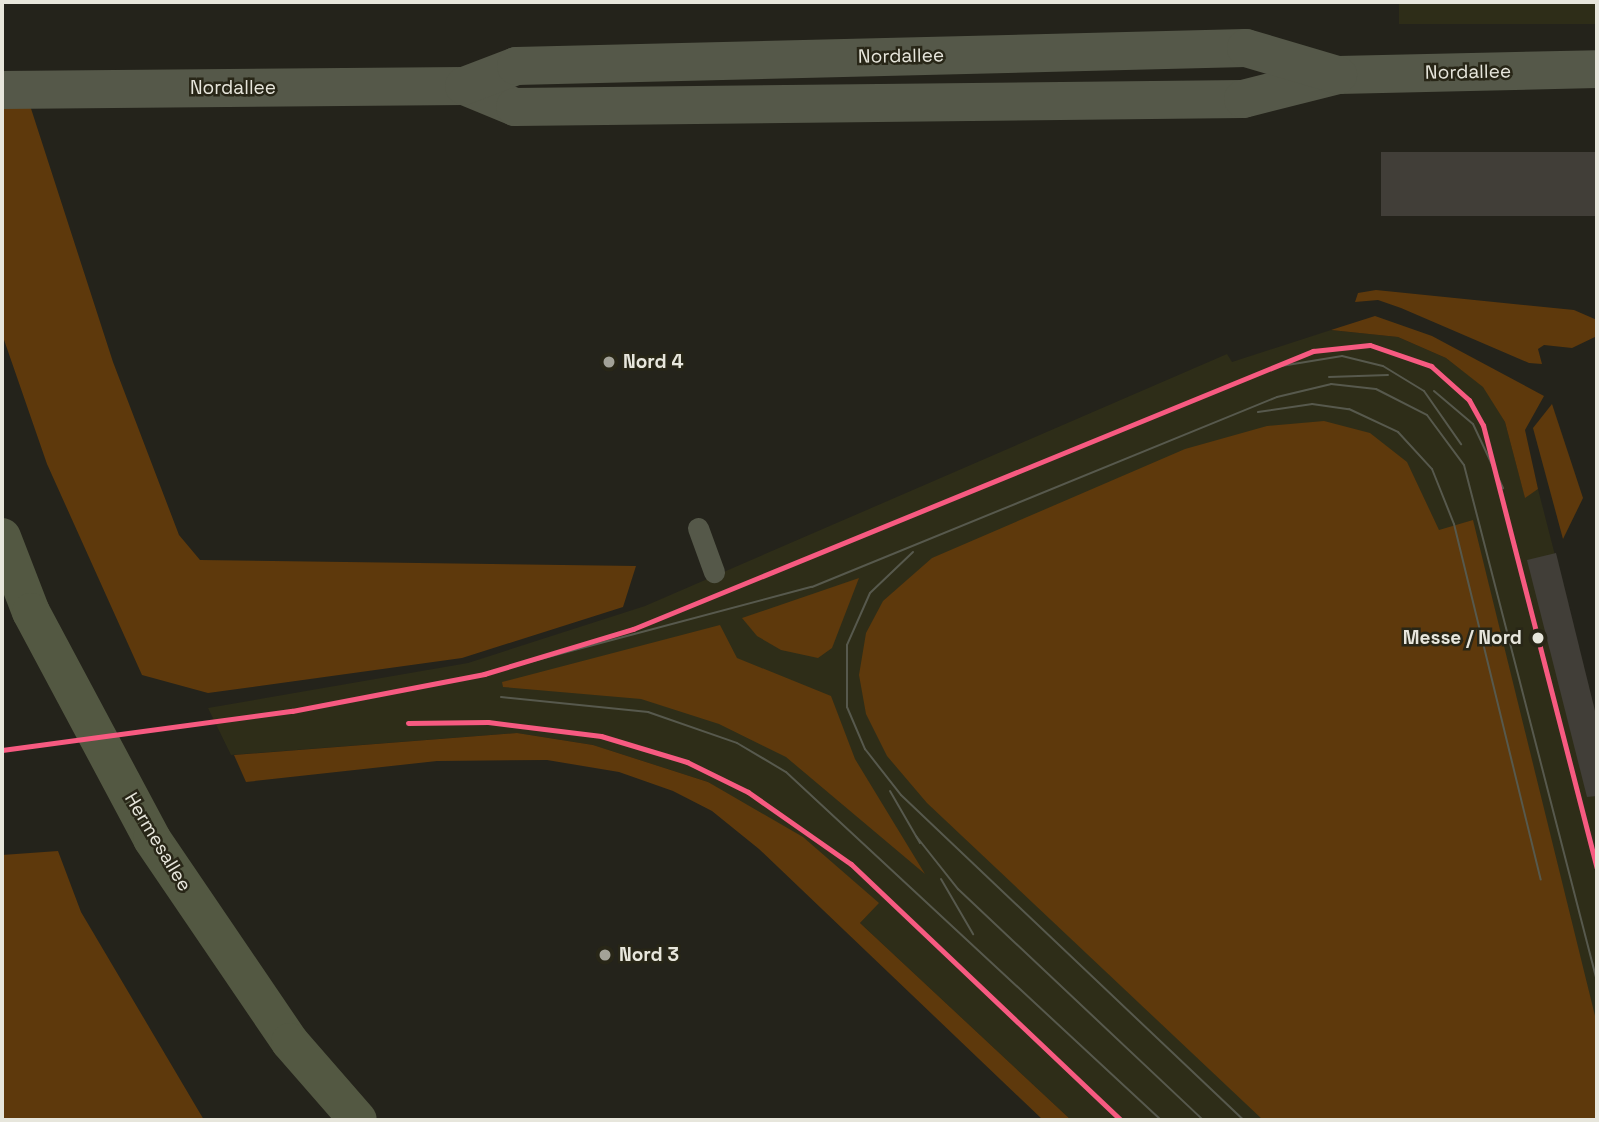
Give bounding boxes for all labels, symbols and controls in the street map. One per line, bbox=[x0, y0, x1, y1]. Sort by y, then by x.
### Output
street label: Nordallee bbox=[858, 44, 944, 68]
street label: Nordallee bbox=[1425, 60, 1511, 84]
street label: Nordallee bbox=[190, 77, 276, 99]
place label: Nord 4 bbox=[623, 351, 684, 373]
marker: Nord 4 bbox=[601, 354, 617, 370]
place label: Messe / Nord bbox=[1403, 627, 1522, 649]
marker: Messe / Nord bbox=[1528, 628, 1548, 648]
street label: Hermesallee bbox=[120, 788, 196, 896]
place label: Nord 3 bbox=[619, 944, 679, 966]
marker: Nord 3 bbox=[597, 947, 613, 963]

